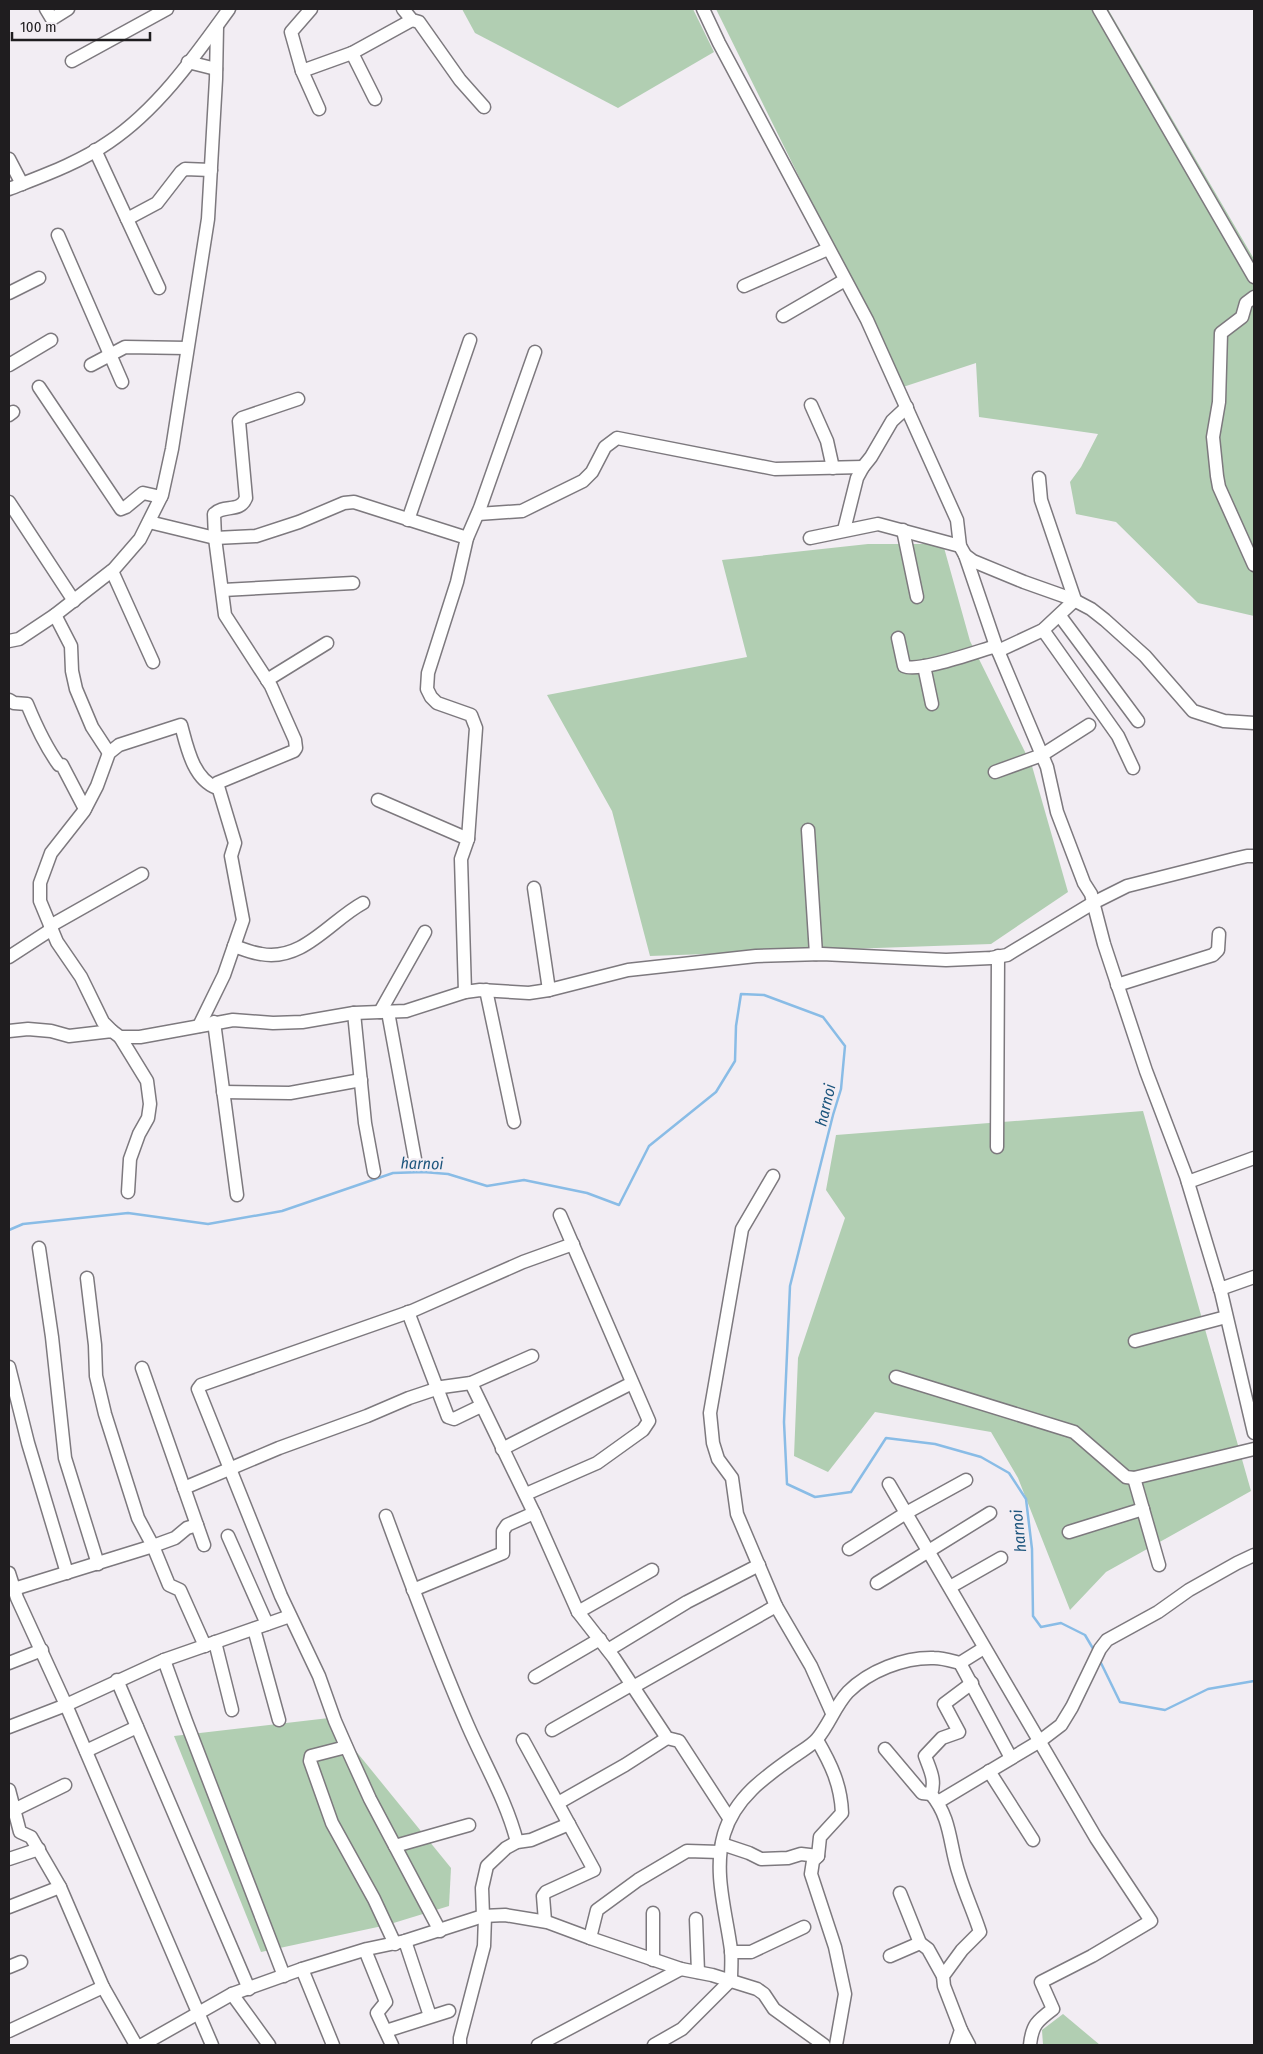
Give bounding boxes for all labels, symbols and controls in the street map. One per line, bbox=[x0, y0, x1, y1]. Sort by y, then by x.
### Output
scale bar bbox=[12, 10, 150, 42]
text: 100 m bbox=[20, 18, 57, 36]
water label: harnoi bbox=[811, 1082, 840, 1128]
water label: harnoi bbox=[400, 1154, 444, 1173]
water label: harnoi bbox=[1007, 1509, 1030, 1553]

